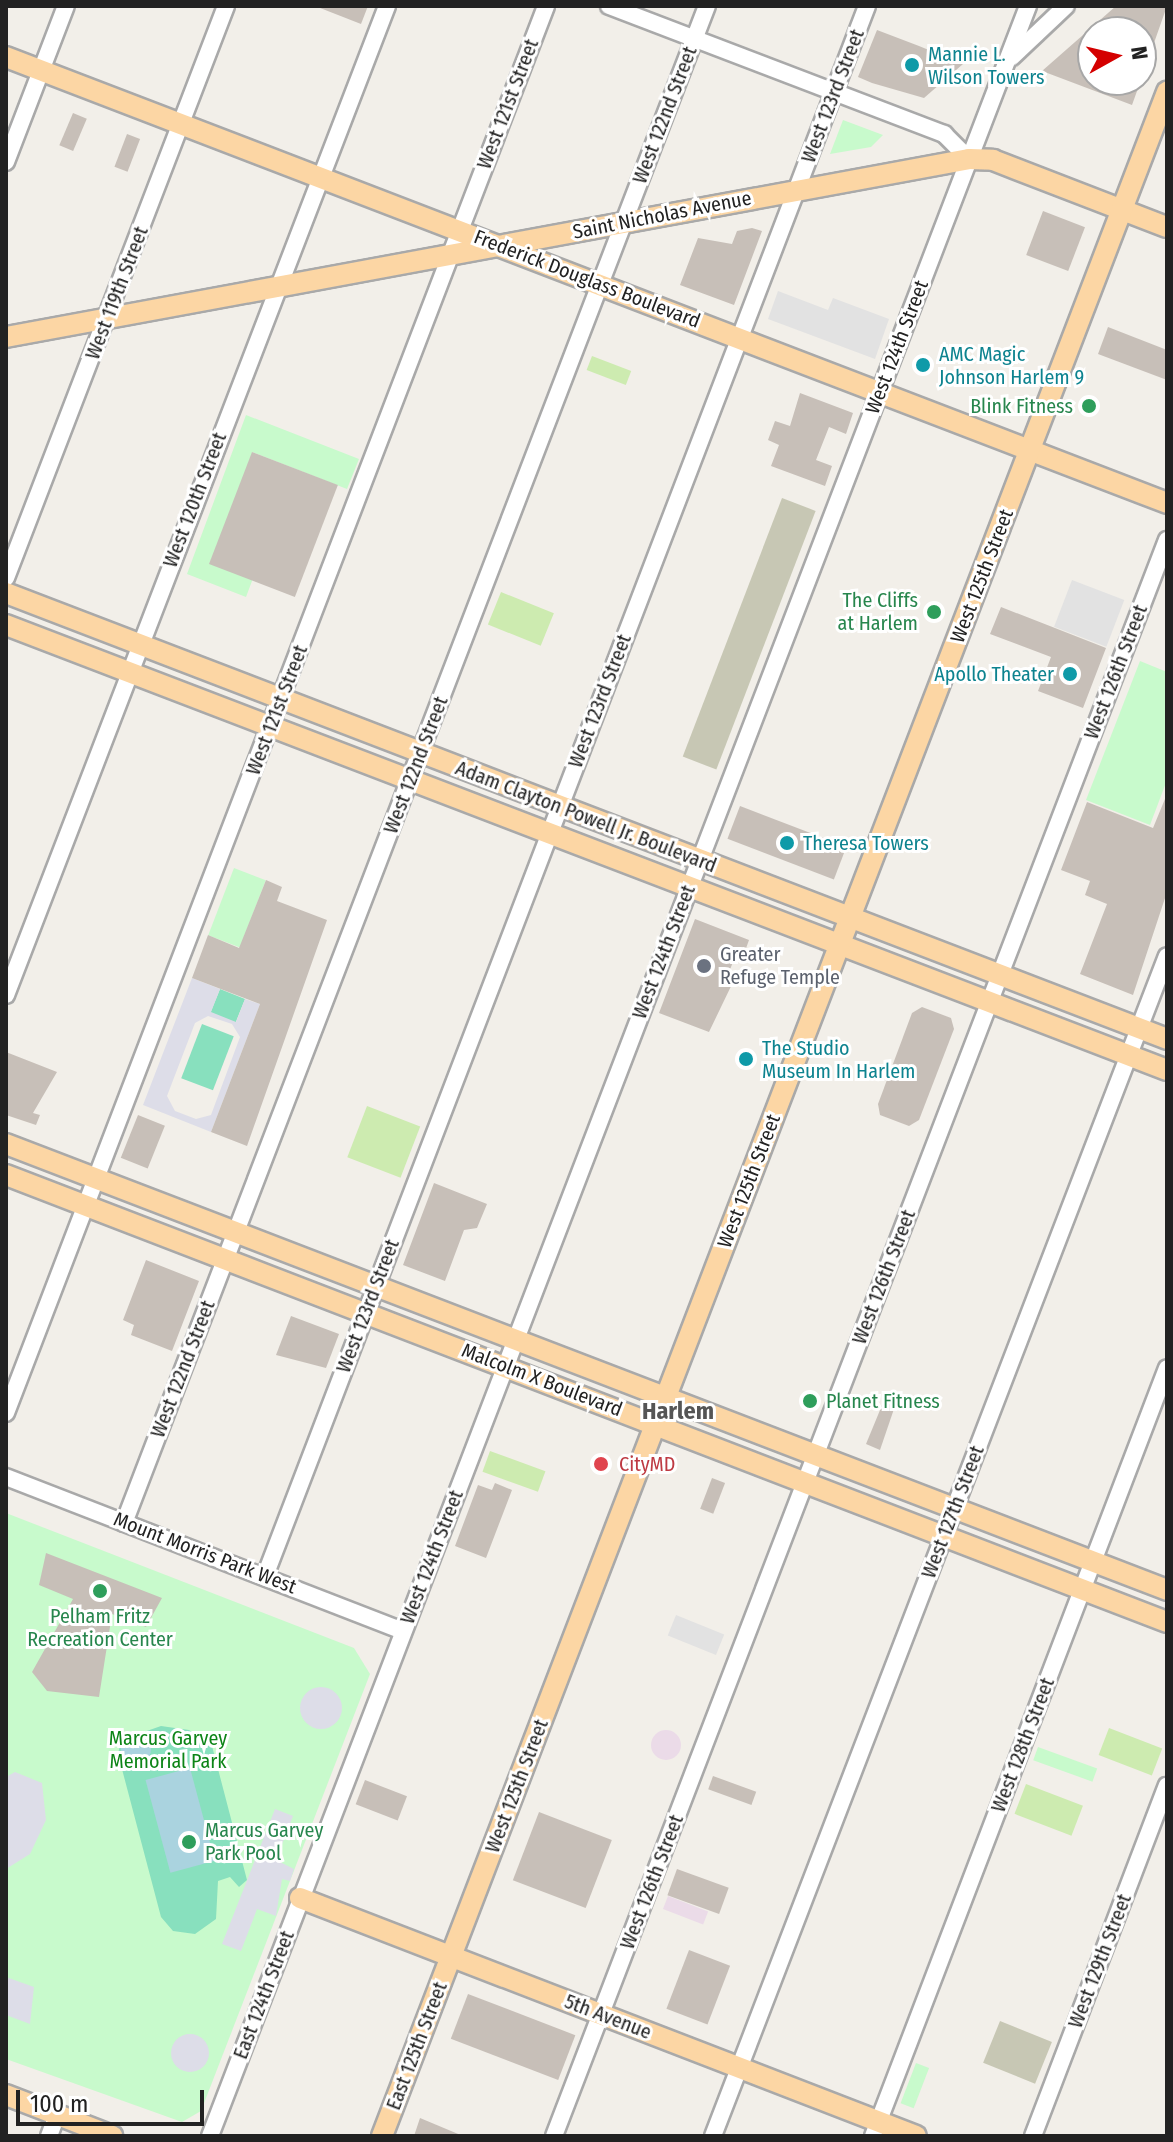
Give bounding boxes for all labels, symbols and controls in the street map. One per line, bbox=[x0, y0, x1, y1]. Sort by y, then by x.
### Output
north arrow bbox=[1077, 16, 1157, 96]
street label: West 123rd Street bbox=[797, 26, 869, 166]
street label: West 121st Street bbox=[472, 36, 544, 172]
place label: Mannie L. Wilson Towers bbox=[928, 42, 1044, 89]
street label: West 122nd Street bbox=[628, 43, 702, 187]
text: N bbox=[1125, 44, 1154, 61]
marker: Mannie L. Wilson Towers bbox=[903, 56, 921, 74]
street label: Saint Nicholas Avenue bbox=[571, 186, 753, 244]
street label: West 119th Street bbox=[81, 223, 153, 363]
street label: Frederick Douglass Boulevard bbox=[470, 225, 704, 333]
street label: West 124th Street bbox=[860, 277, 934, 417]
place label: AMC Magic Johnson Harlem 9 bbox=[939, 342, 1084, 389]
marker: AMC Magic Johnson Harlem 9 bbox=[914, 356, 932, 374]
place label: Blink Fitness bbox=[970, 394, 1073, 418]
marker: Blink Fitness bbox=[1080, 397, 1098, 415]
street label: West 120th Street bbox=[158, 429, 232, 571]
street label: West 125th Street bbox=[946, 506, 1018, 646]
place label: The Cliffs at Harlem bbox=[838, 588, 918, 635]
street label: West 126th Street bbox=[1079, 601, 1153, 743]
marker: The Cliffs at Harlem bbox=[925, 603, 943, 621]
street label: West 123rd Street bbox=[564, 631, 636, 771]
street label: West 121st Street bbox=[241, 642, 313, 778]
place label: Apollo Theater bbox=[934, 662, 1054, 686]
marker: Apollo Theater bbox=[1061, 665, 1079, 683]
street label: West 122nd Street bbox=[379, 693, 453, 837]
street label: Adam Clayton Powell Jr. Boulevard bbox=[452, 756, 720, 878]
place label: Theresa Towers bbox=[803, 831, 929, 855]
marker: Theresa Towers bbox=[778, 834, 796, 852]
street label: West 124th Street bbox=[627, 882, 701, 1022]
place label: Greater Refuge Temple bbox=[720, 942, 840, 989]
marker: Greater Refuge Temple bbox=[695, 957, 713, 975]
place label: The Studio Museum In Harlem bbox=[762, 1036, 915, 1083]
marker: The Studio Museum In Harlem bbox=[737, 1050, 755, 1068]
street label: West 125th Street bbox=[713, 1111, 785, 1251]
street label: West 126th Street bbox=[847, 1206, 921, 1348]
street label: West 123rd Street bbox=[332, 1236, 404, 1376]
street label: West 122nd Street bbox=[146, 1297, 220, 1441]
street label: Malcolm X Boulevard bbox=[458, 1338, 626, 1422]
place label: Planet Fitness bbox=[826, 1389, 940, 1413]
marker: Planet Fitness bbox=[801, 1392, 819, 1410]
district label: Harlem bbox=[642, 1398, 714, 1426]
street label: West 127th Street bbox=[917, 1442, 989, 1582]
place label: CityMD bbox=[619, 1452, 675, 1476]
marker: CityMD bbox=[590, 1453, 612, 1475]
street label: West 124th Street bbox=[395, 1487, 469, 1627]
street label: Mount Morris Park West bbox=[110, 1507, 300, 1599]
marker: Pelham Fritz Recreation Center bbox=[91, 1582, 109, 1600]
place label: Pelham Fritz Recreation Center bbox=[27, 1604, 173, 1651]
street label: West 128th Street bbox=[986, 1674, 1060, 1816]
street label: West 125th Street bbox=[481, 1716, 553, 1856]
park label: Marcus Garvey Memorial Park bbox=[109, 1726, 227, 1773]
street label: West 126th Street bbox=[615, 1811, 689, 1953]
place label: Marcus Garvey Park Pool bbox=[205, 1818, 323, 1865]
marker: Marcus Garvey Park Pool bbox=[180, 1833, 198, 1851]
street label: West 129th Street bbox=[1063, 1891, 1137, 2031]
street label: East 124th Street bbox=[229, 1927, 299, 2063]
street label: East 125th Street bbox=[382, 1979, 452, 2113]
street label: 5th Avenue bbox=[561, 1990, 655, 2044]
scale bar bbox=[20, 2074, 208, 2124]
text: 100 m bbox=[30, 2090, 88, 2118]

